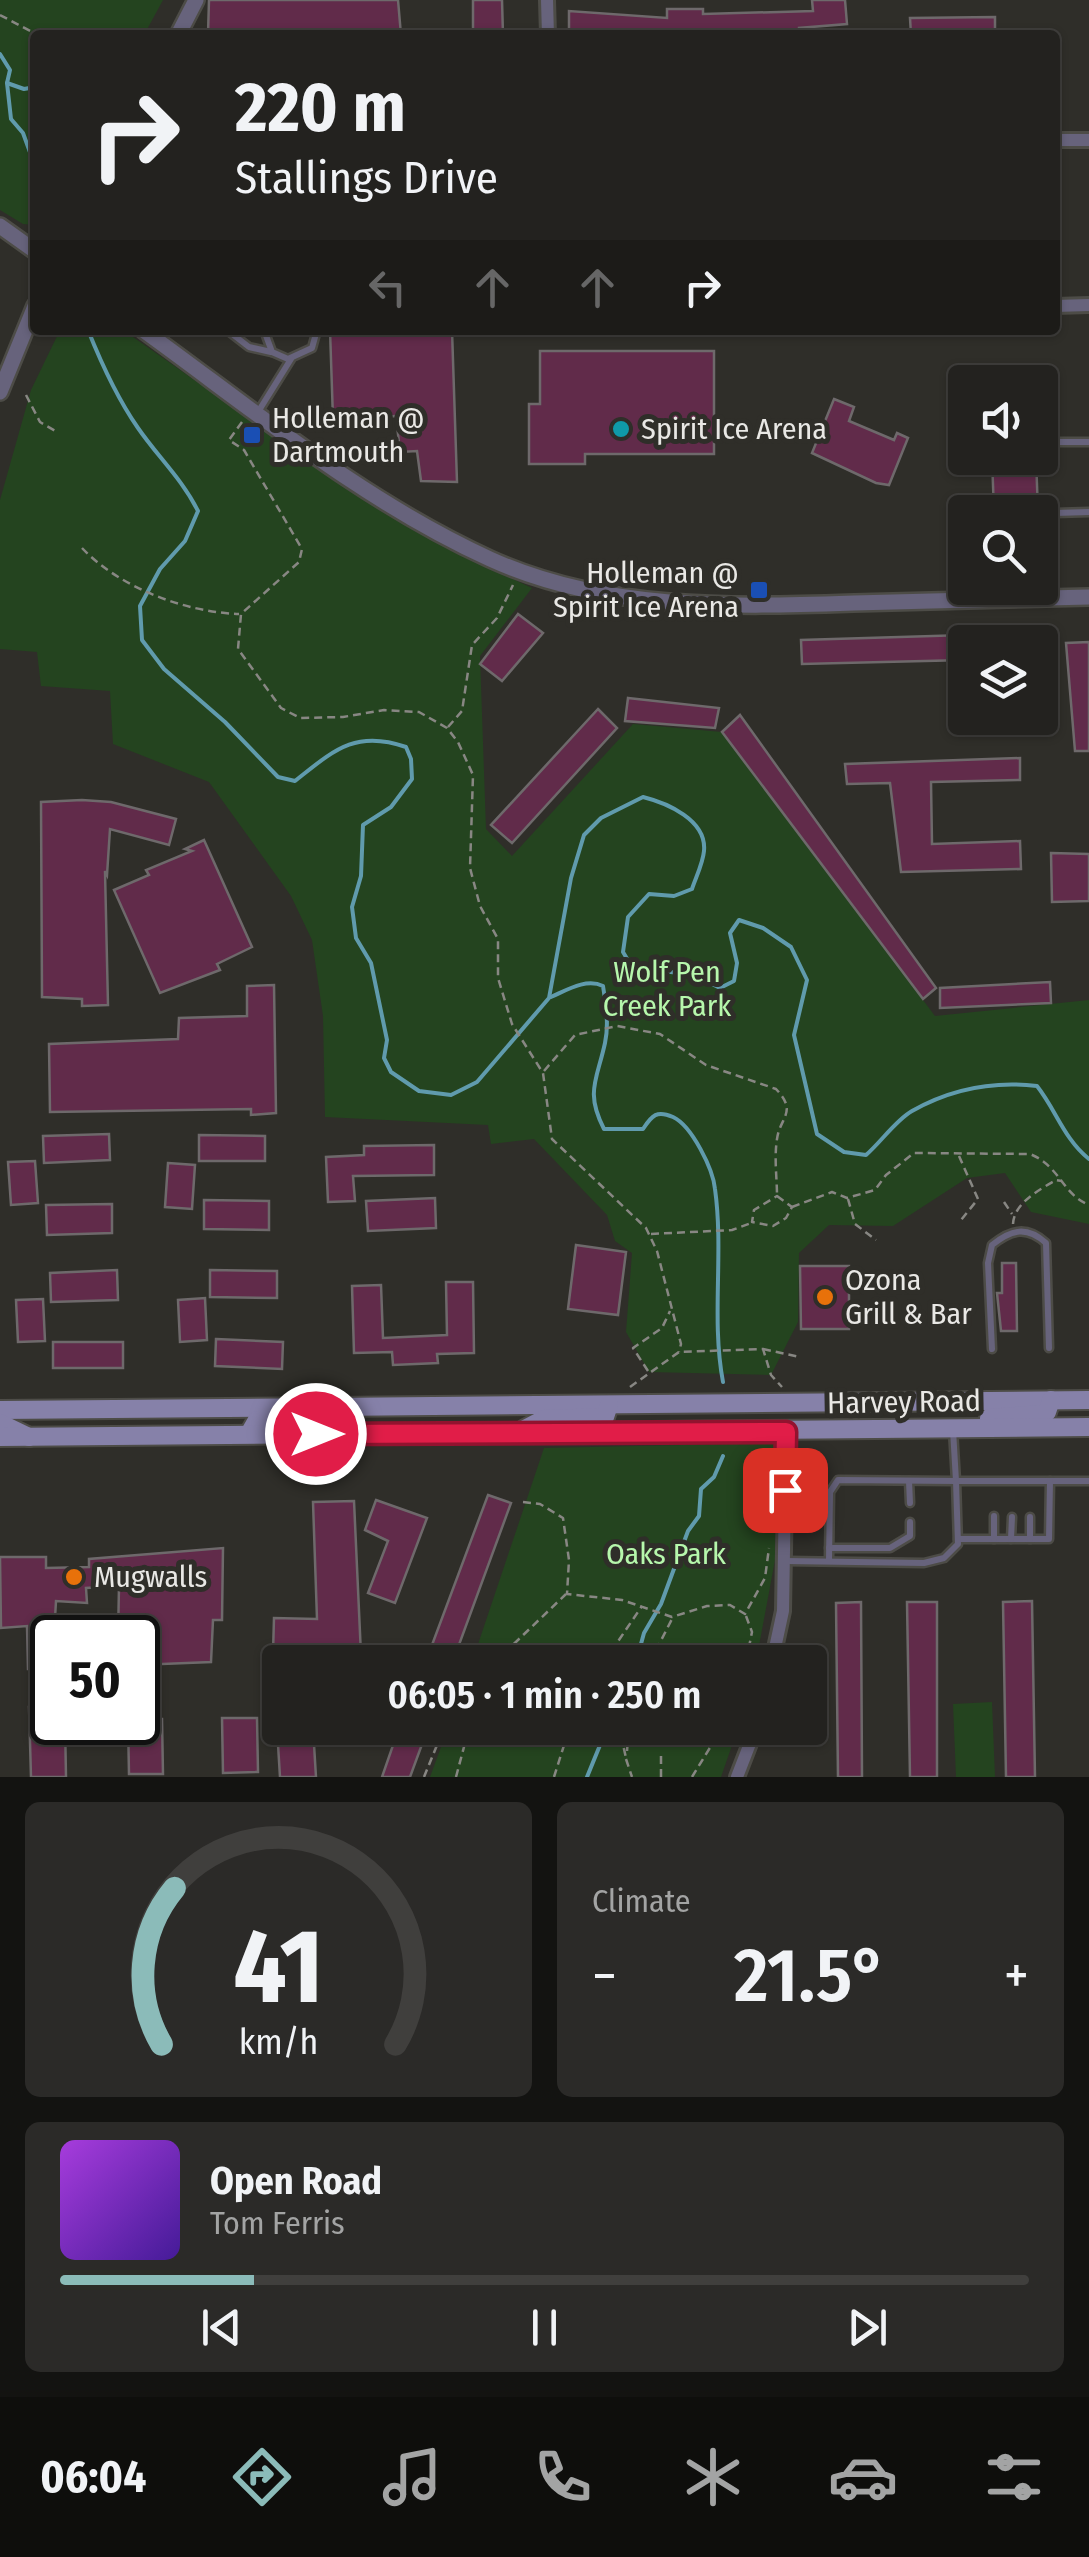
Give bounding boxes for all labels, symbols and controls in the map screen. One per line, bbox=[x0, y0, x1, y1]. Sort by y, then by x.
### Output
text: 220 m bbox=[235, 66, 406, 150]
icon: right bbox=[70, 70, 200, 200]
text: Stallings Drive bbox=[235, 151, 498, 205]
icon: left bbox=[360, 260, 415, 315]
icon: ahead bbox=[465, 260, 520, 315]
icon: ahead bbox=[570, 260, 625, 315]
icon: right bbox=[675, 260, 730, 315]
map controls bbox=[948, 365, 1058, 735]
button: sound bbox=[948, 365, 1058, 475]
place label: Holleman @ Dartmouth bbox=[272, 400, 425, 470]
place label: Spirit Ice Arena bbox=[641, 411, 827, 447]
marker: Spirit Ice Arena bbox=[610, 418, 632, 440]
marker: Holleman @ Dartmouth bbox=[241, 424, 263, 446]
button: search bbox=[948, 495, 1058, 605]
place label: Holleman @ Spirit Ice Arena bbox=[553, 555, 739, 625]
marker: Holleman @ Spirit Ice Arena bbox=[748, 579, 770, 601]
button: layers bbox=[948, 625, 1058, 735]
park label: Wolf Pen Creek Park bbox=[603, 954, 731, 1024]
place label: Ozona Grill & Bar bbox=[845, 1262, 972, 1332]
marker: Ozona Grill & Bar bbox=[814, 1286, 836, 1308]
position arrow bbox=[264, 1382, 368, 1486]
street label: Harvey Road bbox=[827, 1383, 981, 1421]
pin bbox=[743, 1448, 828, 1533]
icon: arrive bbox=[758, 1463, 813, 1518]
park label: Oaks Park bbox=[606, 1536, 726, 1572]
place label: Mugwalls bbox=[94, 1559, 207, 1595]
marker: Mugwalls bbox=[63, 1566, 85, 1588]
speed limit sign: 50 bbox=[30, 1615, 160, 1745]
text: 06:05 · 1 min · 250 m bbox=[388, 1672, 701, 1718]
text: Climate bbox=[592, 1882, 691, 1920]
text: 41 bbox=[233, 1905, 324, 2030]
text: 21.5° bbox=[734, 1931, 887, 2021]
text: − bbox=[592, 1943, 617, 2009]
text: + bbox=[1004, 1943, 1029, 2009]
text: km/h bbox=[239, 2021, 318, 2063]
text: Open Road bbox=[210, 2158, 382, 2204]
text: Tom Ferris bbox=[210, 2204, 345, 2242]
icon: previous bbox=[194, 2300, 249, 2355]
icon: pause bbox=[517, 2300, 572, 2355]
icon: next bbox=[840, 2300, 895, 2355]
icon: directions bbox=[227, 2442, 297, 2512]
icon: music bbox=[377, 2442, 447, 2512]
icon: phone bbox=[528, 2442, 598, 2512]
icon: climate bbox=[678, 2442, 748, 2512]
icon: car bbox=[828, 2442, 898, 2512]
icon: filters bbox=[979, 2442, 1049, 2512]
text: 06:04 bbox=[40, 2450, 146, 2504]

